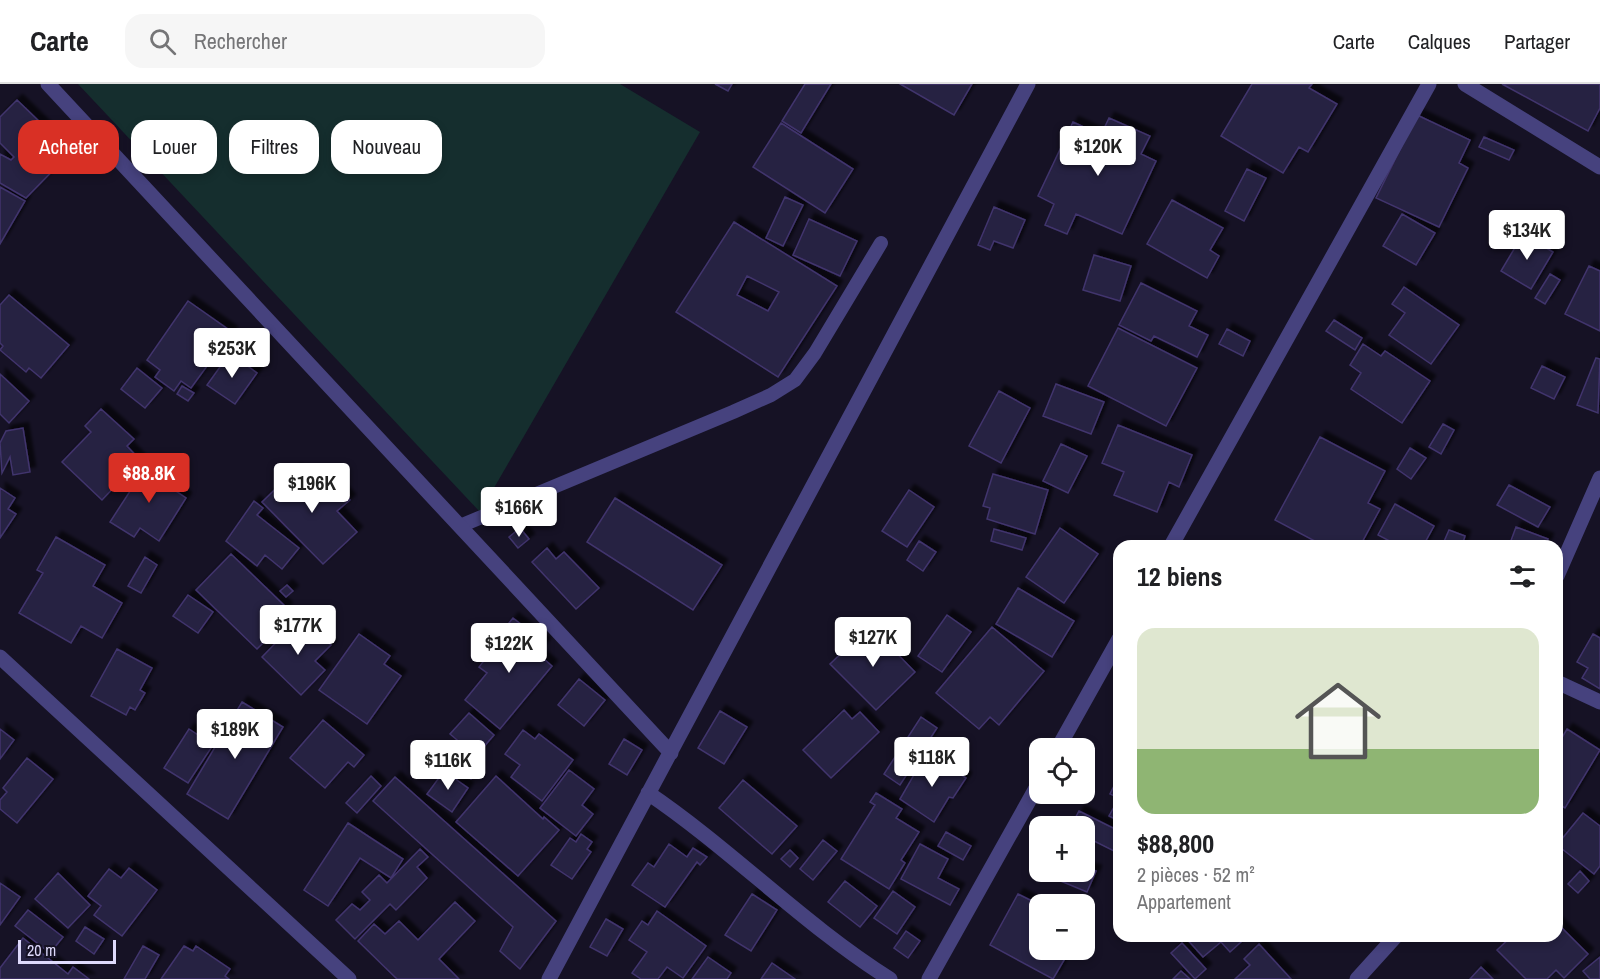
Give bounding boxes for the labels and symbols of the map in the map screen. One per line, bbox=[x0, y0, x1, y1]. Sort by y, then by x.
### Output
pin: $120K bbox=[1056, 126, 1140, 177]
pin: $134K bbox=[1485, 210, 1569, 261]
pin: $253K bbox=[190, 328, 274, 379]
pin: $88.8K bbox=[100, 453, 198, 504]
pin: $196K bbox=[270, 463, 354, 514]
pin: $166K bbox=[477, 487, 561, 538]
pin: $177K bbox=[256, 605, 340, 656]
pin: $127K bbox=[831, 617, 915, 668]
pin: $122K bbox=[467, 623, 551, 674]
pin: $189K bbox=[193, 709, 277, 760]
pin: $118K bbox=[890, 737, 974, 788]
pin: $116K bbox=[406, 740, 490, 791]
scale bar bbox=[18, 937, 116, 964]

